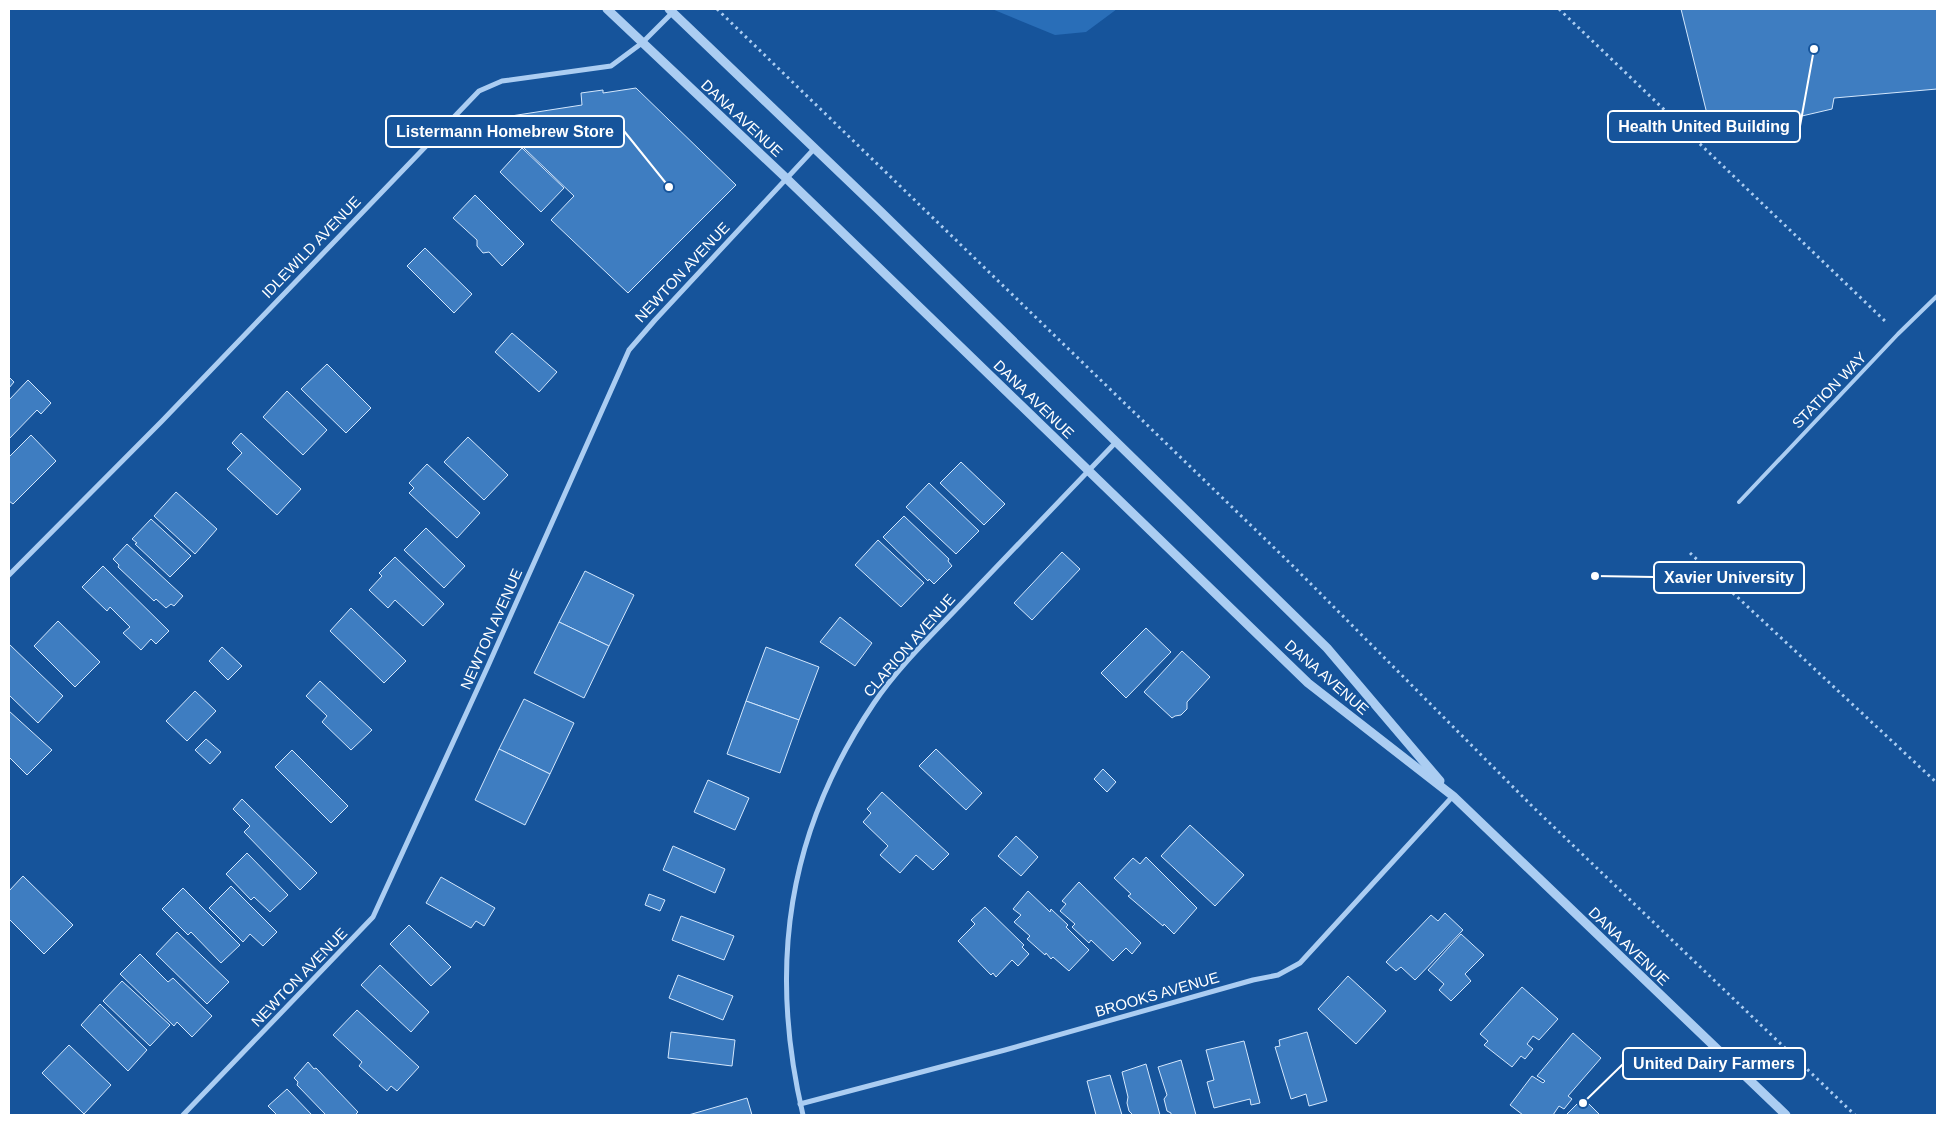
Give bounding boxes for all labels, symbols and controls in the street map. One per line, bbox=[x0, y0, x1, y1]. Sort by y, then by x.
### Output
street label: DANA AVENUE bbox=[698, 76, 786, 160]
callout: Health United Building bbox=[1608, 111, 1800, 142]
callout: Listermann Homebrew Store bbox=[386, 116, 624, 147]
text: Health United Building bbox=[1618, 118, 1790, 135]
text: Listermann Homebrew Store bbox=[396, 123, 614, 140]
street label: IDLEWILD AVENUE bbox=[258, 193, 364, 301]
street label: NEWTON AVENUE bbox=[631, 219, 733, 325]
street label: STATION WAY bbox=[1788, 348, 1870, 432]
street label: DANA AVENUE bbox=[990, 356, 1078, 442]
callout: Xavier University bbox=[1654, 562, 1804, 593]
street label: NEWTON AVENUE bbox=[457, 566, 525, 692]
text: Xavier University bbox=[1664, 569, 1794, 586]
street label: CLARION AVENUE bbox=[860, 590, 958, 700]
street label: DANA AVENUE bbox=[1282, 636, 1372, 718]
street label: DANA AVENUE bbox=[1585, 903, 1673, 989]
street label: NEWTON AVENUE bbox=[248, 924, 350, 1030]
street label: BROOKS AVENUE bbox=[1093, 968, 1221, 1020]
callout: United Dairy Farmers bbox=[1623, 1048, 1805, 1079]
text: United Dairy Farmers bbox=[1633, 1055, 1795, 1072]

